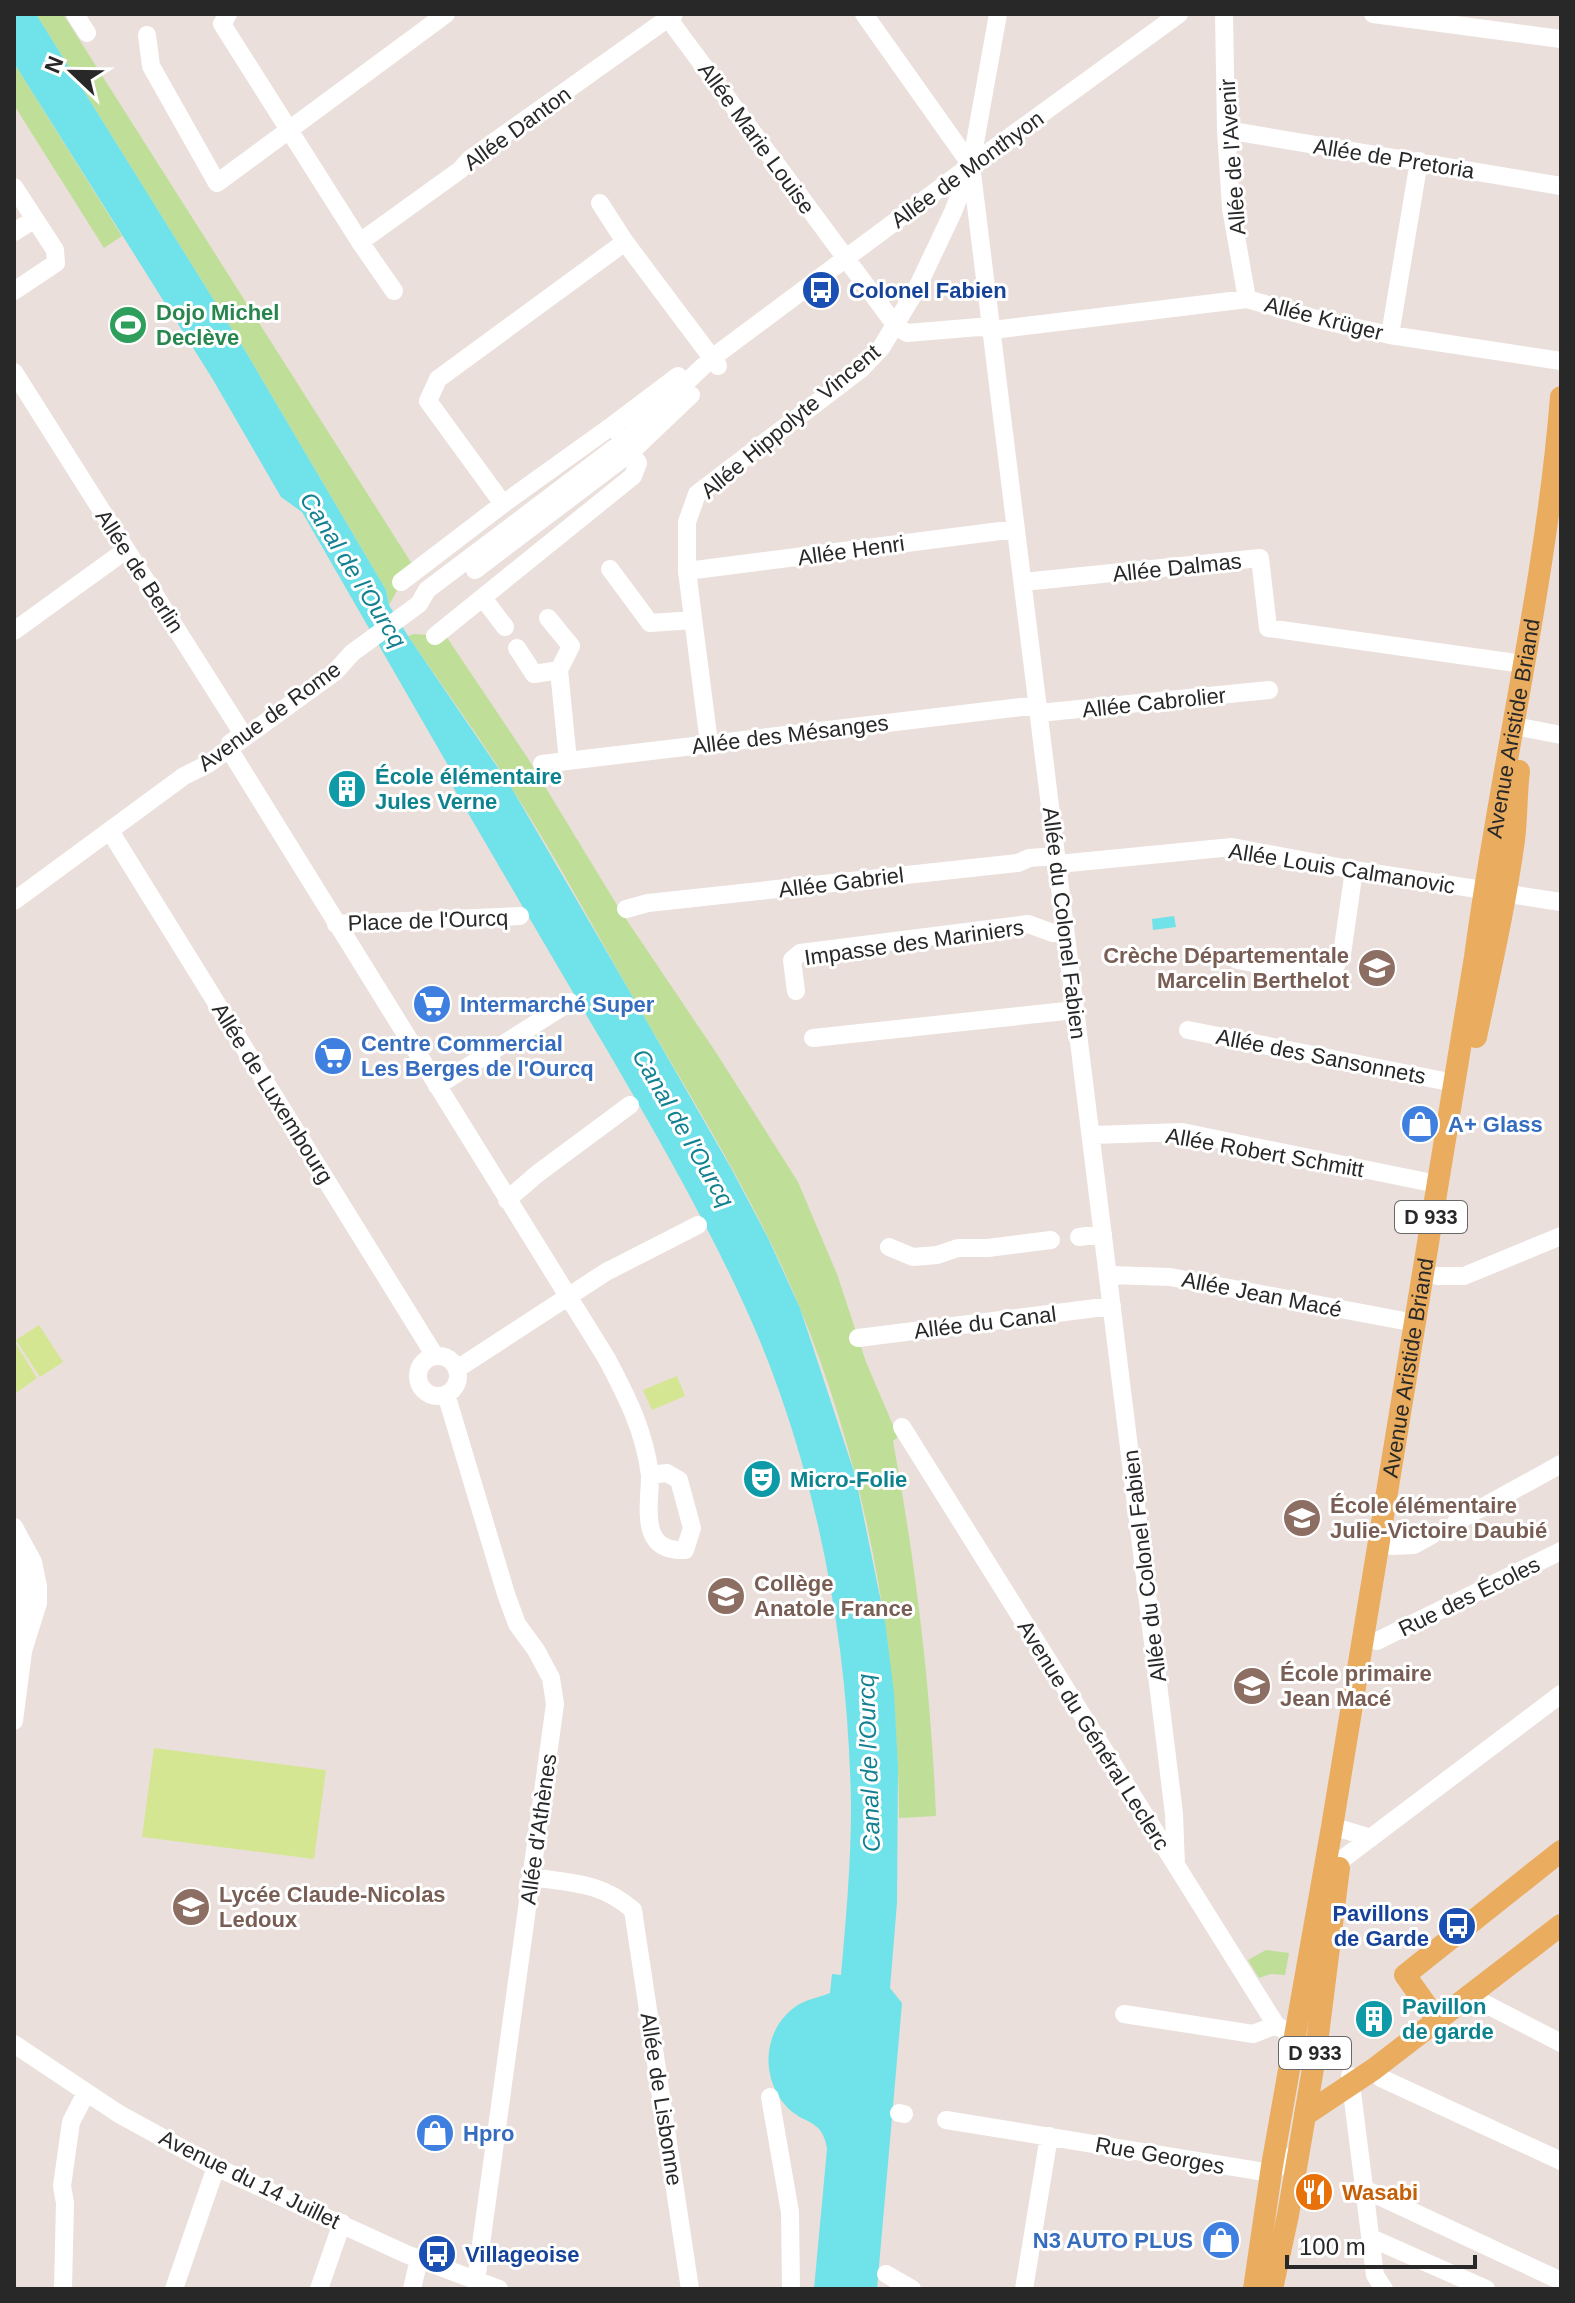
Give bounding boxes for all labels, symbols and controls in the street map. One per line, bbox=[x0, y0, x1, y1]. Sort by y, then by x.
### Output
north arrow bbox=[32, 32, 112, 112]
text: N bbox=[39, 53, 68, 77]
street label: Allée Marie Louise bbox=[693, 58, 820, 219]
street label: Allée de l'Avenir bbox=[1215, 78, 1250, 236]
street label: Allée Danton bbox=[459, 81, 576, 176]
street label: Allée de Monthyon bbox=[886, 106, 1048, 233]
street label: Allée de Pretoria bbox=[1312, 133, 1477, 184]
bus stop icon: Colonel Fabien bbox=[800, 269, 842, 311]
place label: Colonel Fabien bbox=[849, 278, 1007, 303]
street label: Allée Krüger bbox=[1262, 292, 1386, 345]
place label: Dojo Michel Declève bbox=[156, 300, 279, 350]
sports icon: Dojo Michel Declève bbox=[107, 304, 149, 346]
street label: Allée Hippolyte Vincent bbox=[696, 339, 885, 504]
water label: Canal de l'Ourcq bbox=[295, 487, 412, 653]
street label: Allée de Berlin bbox=[90, 505, 189, 638]
street label: Allée Henri bbox=[796, 531, 906, 570]
street label: Allée Dalmas bbox=[1111, 548, 1243, 587]
street label: Avenue Aristide Briand bbox=[1481, 617, 1545, 840]
street label: Avenue de Rome bbox=[193, 656, 345, 776]
street label: Allée Cabrolier bbox=[1081, 683, 1227, 722]
street label: Allée des Mésanges bbox=[690, 710, 890, 759]
place label: École élémentaire Jules Verne bbox=[375, 764, 562, 814]
building icon: École élémentaire Jules Verne bbox=[326, 768, 368, 810]
street label: Allée du Colonel Fabien bbox=[1038, 806, 1091, 1041]
street label: Allée Louis Calmanovic bbox=[1227, 838, 1457, 899]
street label: Allée Gabriel bbox=[777, 862, 905, 903]
street label: Place de l'Ourcq bbox=[347, 905, 509, 936]
street label: Impasse des Mariniers bbox=[803, 915, 1025, 970]
place label: Crèche Départementale Marcelin Berthelot bbox=[1103, 943, 1350, 993]
school or university icon: Crèche Départementale Marcelin Berthelot bbox=[1356, 947, 1398, 989]
supermarket icon: Intermarché Super bbox=[411, 983, 453, 1025]
place label: Intermarché Super bbox=[460, 992, 655, 1017]
street label: Allée de Luxembourg bbox=[207, 998, 338, 1188]
street label: Allée des Sansonnets bbox=[1214, 1024, 1428, 1089]
place label: Centre Commercial Les Berges de l'Ourcq bbox=[361, 1031, 594, 1081]
supermarket icon: Centre Commercial Les Berges de l'Ourcq bbox=[312, 1035, 354, 1077]
water label: Canal de l'Ourcq bbox=[627, 1044, 740, 1212]
shop icon: A+ Glass bbox=[1399, 1103, 1441, 1145]
place label: A+ Glass bbox=[1448, 1112, 1543, 1137]
street label: Allée Robert Schmitt bbox=[1164, 1123, 1366, 1182]
road number: D 933 bbox=[1395, 1201, 1467, 1233]
street label: Avenue Aristide Briand bbox=[1378, 1256, 1438, 1480]
street label: Allée Jean Macé bbox=[1180, 1267, 1344, 1322]
street label: Allée du Canal bbox=[913, 1301, 1058, 1344]
street label: Allée du Colonel Fabien bbox=[1118, 1448, 1171, 1683]
theatre icon: Micro-Folie bbox=[741, 1458, 783, 1500]
place label: Micro-Folie bbox=[790, 1467, 907, 1492]
place label: École élémentaire Julie-Victoire Daubié bbox=[1330, 1493, 1547, 1543]
school or university icon: École élémentaire Julie-Victoire Daubié bbox=[1281, 1497, 1323, 1539]
street label: Rue des Écoles bbox=[1394, 1551, 1544, 1641]
place label: Collège Anatole France bbox=[754, 1571, 913, 1621]
school or university icon: Collège Anatole France bbox=[705, 1575, 747, 1617]
street label: Avenue du Général Leclerc bbox=[1012, 1616, 1175, 1855]
place label: École primaire Jean Macé bbox=[1280, 1661, 1432, 1711]
school or university icon: École primaire Jean Macé bbox=[1231, 1665, 1273, 1707]
water label: Canal de l'Ourcq bbox=[852, 1673, 885, 1852]
street label: Allée d'Athènes bbox=[516, 1752, 561, 1906]
place label: Lycée Claude-Nicolas Ledoux bbox=[219, 1882, 446, 1932]
school or university icon: Lycée Claude-Nicolas Ledoux bbox=[170, 1886, 212, 1928]
place label: Pavillons de Garde bbox=[1332, 1901, 1429, 1951]
bus stop icon: Pavillons de Garde bbox=[1436, 1905, 1478, 1947]
place label: Pavillon de garde bbox=[1402, 1994, 1494, 2044]
building icon: Pavillon de garde bbox=[1353, 1998, 1395, 2040]
street label: Allée de Lisbonne bbox=[635, 2011, 688, 2187]
road number: D 933 bbox=[1279, 2037, 1351, 2069]
shop icon: Hpro bbox=[414, 2112, 456, 2154]
place label: Hpro bbox=[463, 2121, 514, 2146]
street label: Avenue du 14 Juillet bbox=[155, 2125, 344, 2234]
street label: Rue Georges bbox=[1093, 2132, 1227, 2179]
restaurant icon: Wasabi bbox=[1293, 2171, 1335, 2213]
place label: Wasabi bbox=[1342, 2180, 1418, 2205]
shop icon: N3 AUTO PLUS bbox=[1200, 2219, 1242, 2261]
scale bar bbox=[1287, 2219, 1475, 2269]
place label: N3 AUTO PLUS bbox=[1033, 2228, 1193, 2253]
bus stop icon: Villageoise bbox=[416, 2233, 458, 2275]
text: 100 m bbox=[1299, 2233, 1366, 2260]
place label: Villageoise bbox=[465, 2242, 580, 2267]

